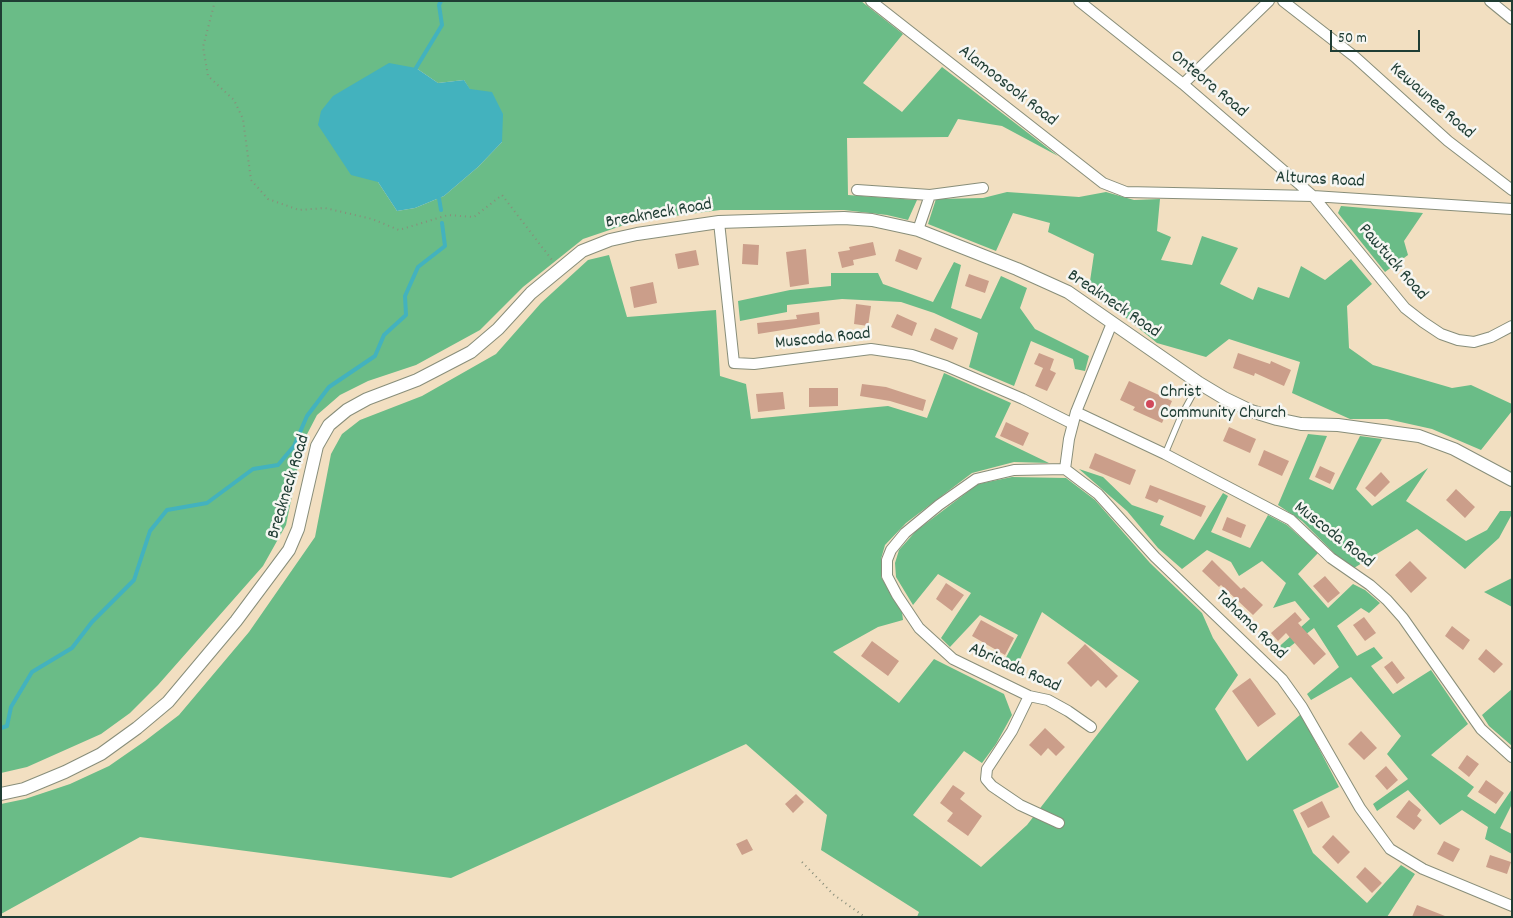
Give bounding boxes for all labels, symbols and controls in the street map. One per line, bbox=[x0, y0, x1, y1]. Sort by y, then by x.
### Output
scale bar bbox=[1333, 20, 1423, 52]
text: 50 m bbox=[1338, 28, 1367, 50]
street label: Alamoosook Road bbox=[953, 42, 1061, 132]
street label: Onteora Road bbox=[1165, 46, 1251, 124]
street label: Kewaunee Road bbox=[1384, 59, 1478, 145]
street label: Alturas Road bbox=[1275, 168, 1365, 194]
street label: Breakneck Road bbox=[604, 195, 714, 235]
street label: Pawtuck Road bbox=[1353, 220, 1431, 306]
street label: Breakneck Road bbox=[1062, 266, 1164, 344]
street label: Muscoda Road bbox=[774, 324, 872, 356]
place label: Christ Community Church bbox=[1160, 383, 1286, 426]
marker: Christ Community Church bbox=[1144, 398, 1156, 410]
street label: Breakneck Road bbox=[264, 432, 316, 542]
street label: Muscoda Road bbox=[1289, 498, 1377, 574]
street label: Tahama Road bbox=[1210, 587, 1290, 665]
street label: Abricada Road bbox=[965, 639, 1063, 699]

